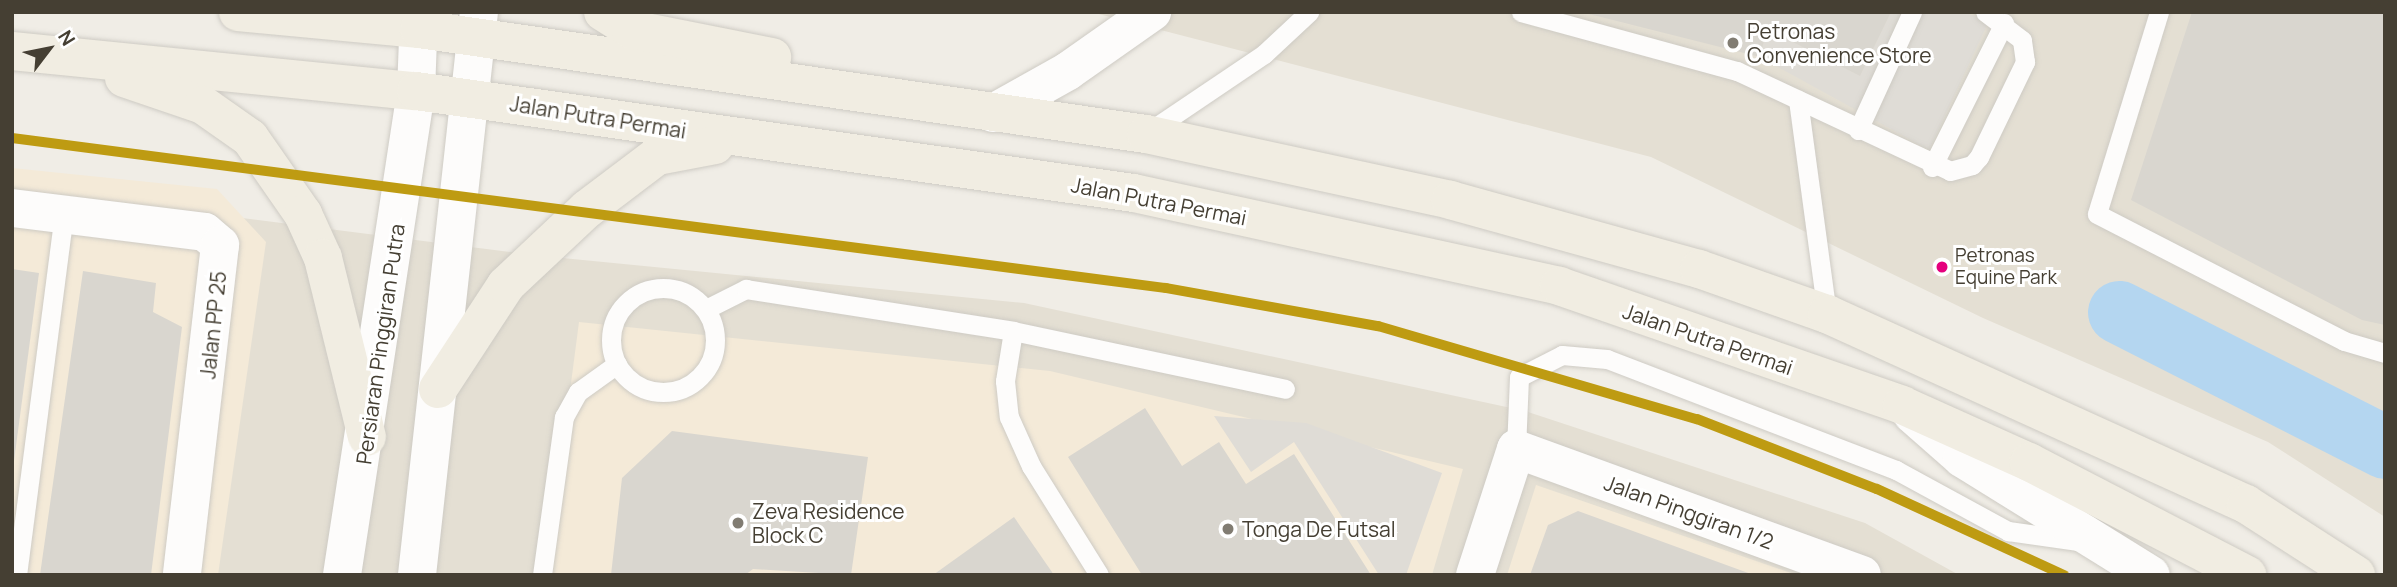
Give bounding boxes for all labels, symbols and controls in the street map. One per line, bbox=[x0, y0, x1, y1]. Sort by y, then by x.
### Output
north arrow bbox=[14, 14, 84, 84]
place label: Petronas Convenience Store bbox=[1747, 18, 1932, 68]
text: N bbox=[52, 25, 81, 51]
marker: Petronas Convenience Store bbox=[1725, 35, 1741, 51]
street label: Jalan Putra Permai bbox=[508, 91, 688, 143]
street label: Jalan Putra Permai bbox=[1069, 172, 1249, 230]
street label: Persiaran Pinggiran Putra bbox=[351, 222, 409, 466]
place label: Petronas Equine Park bbox=[1955, 245, 2057, 289]
marker: Petronas Equine Park bbox=[1935, 260, 1949, 274]
street label: Jalan PP 25 bbox=[195, 270, 231, 380]
street label: Jalan Putra Permai bbox=[1620, 298, 1796, 380]
street label: Jalan Pinggiran 1/2 bbox=[1601, 470, 1777, 554]
place label: Zeva Residence Block C bbox=[752, 498, 904, 548]
marker: Zeva Residence Block C bbox=[730, 515, 746, 531]
place label: Tonga De Futsal bbox=[1242, 516, 1396, 542]
marker: Tonga De Futsal bbox=[1220, 521, 1236, 537]

